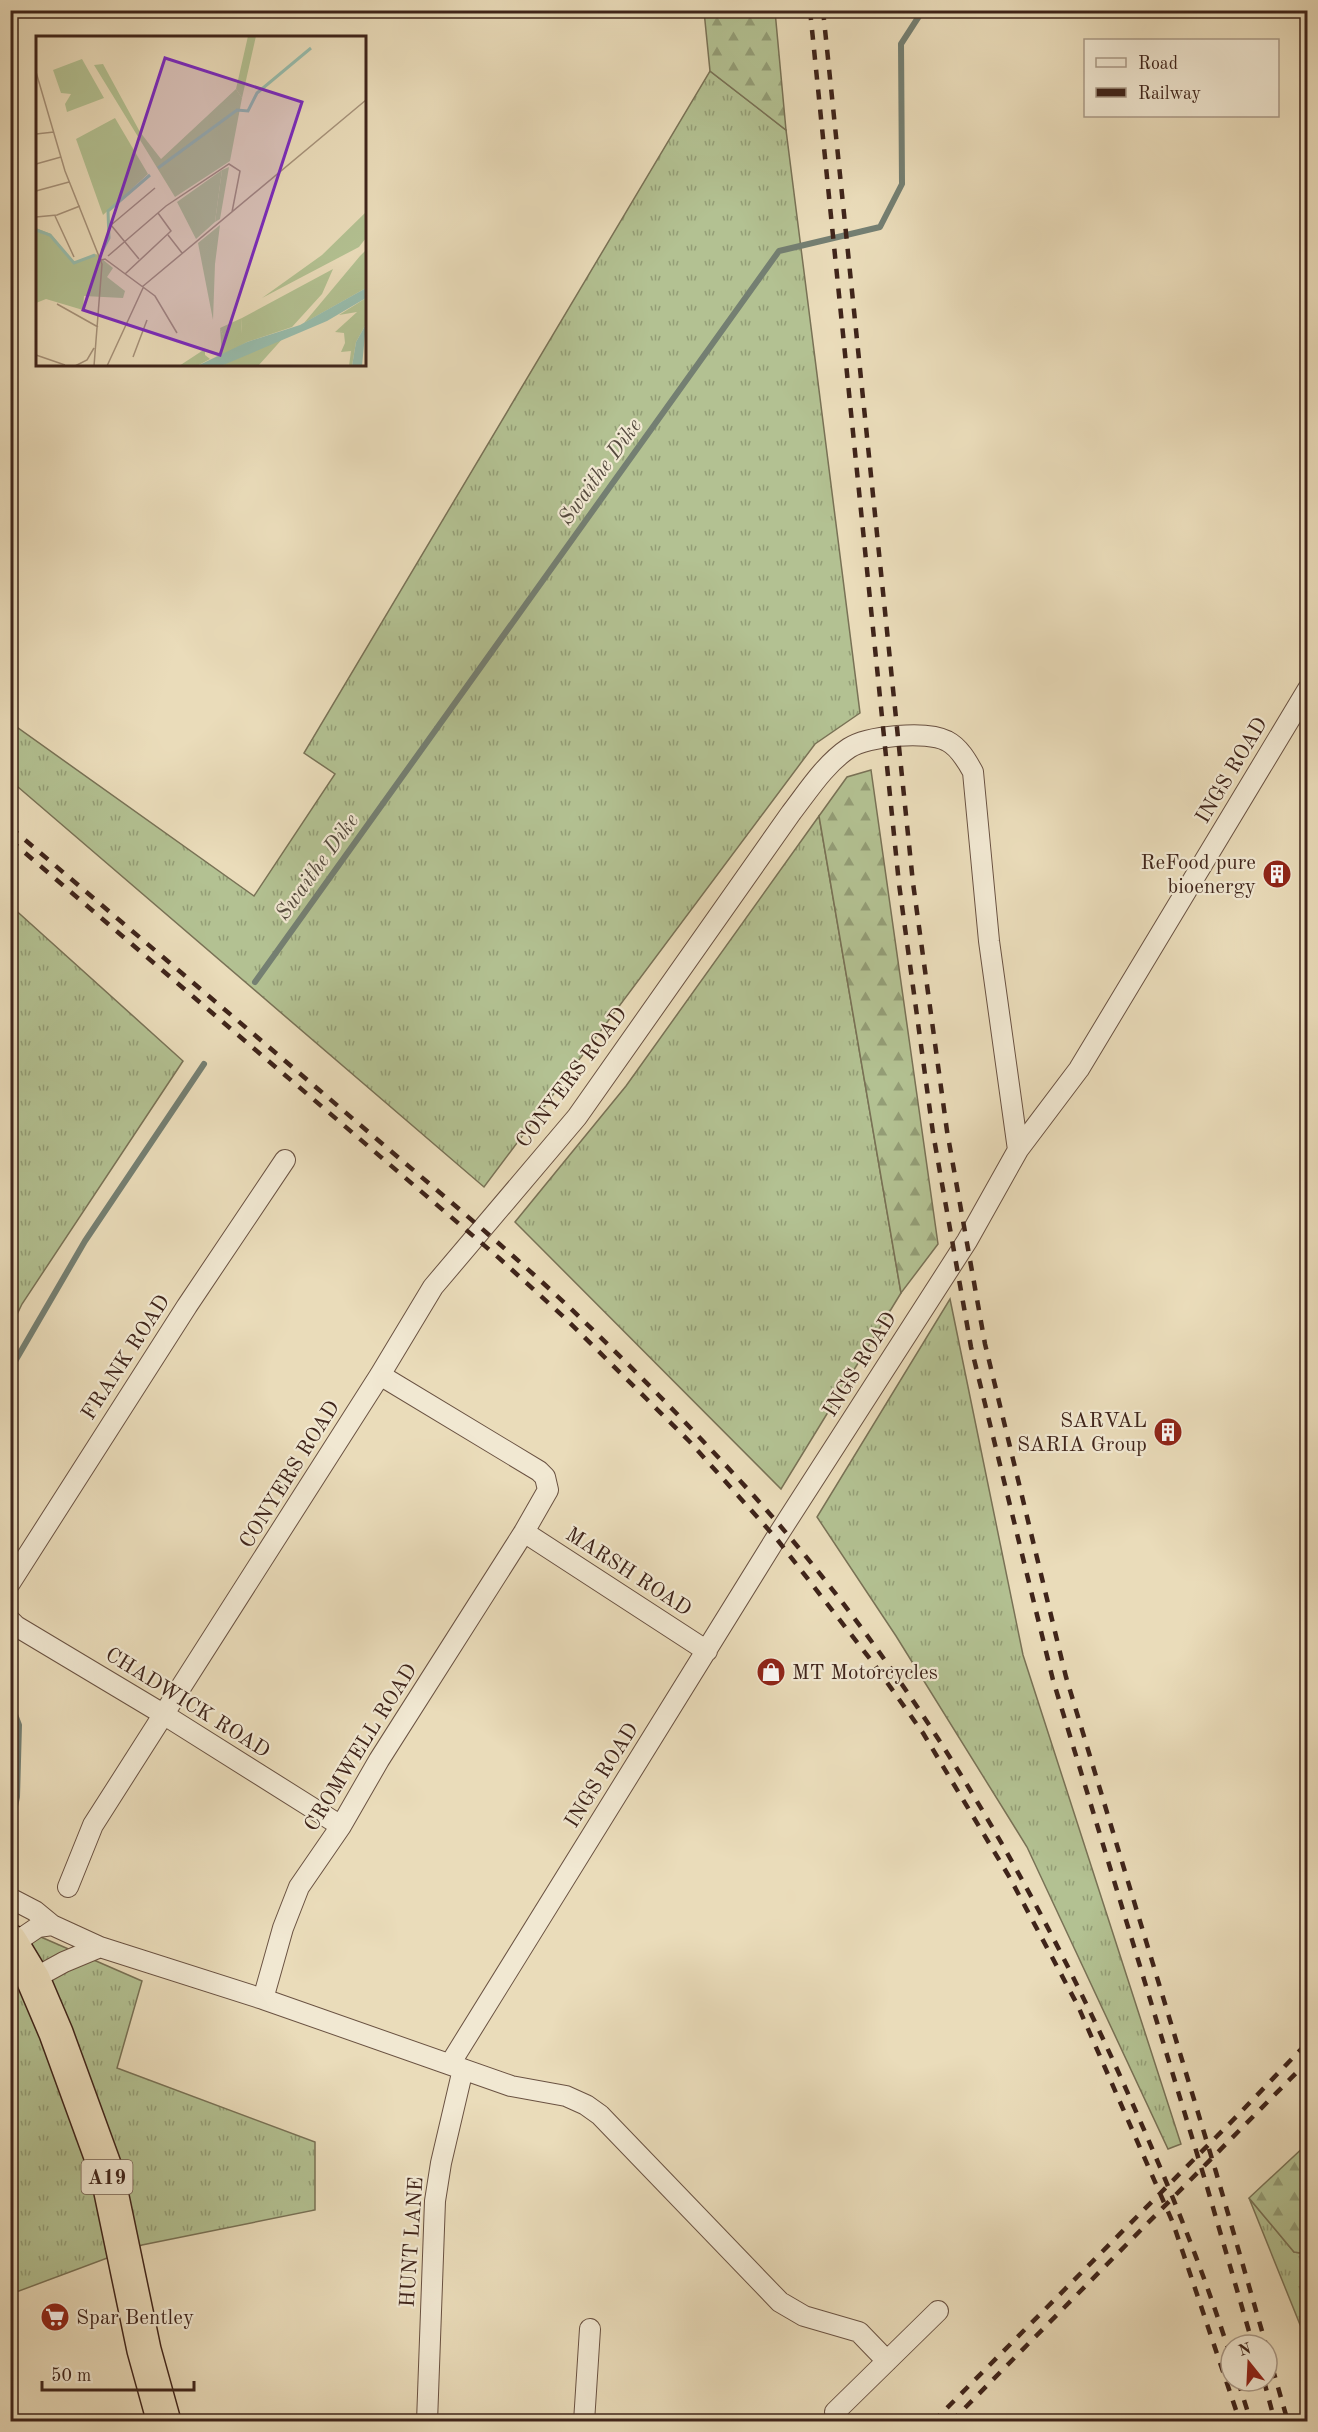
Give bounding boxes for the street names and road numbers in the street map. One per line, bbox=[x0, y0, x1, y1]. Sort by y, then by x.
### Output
street label: INGS ROAD bbox=[1193, 714, 1272, 827]
street label: CONYERS ROAD bbox=[513, 1004, 632, 1152]
street label: FRANK ROAD bbox=[78, 1292, 174, 1424]
street label: INGS ROAD bbox=[820, 1309, 901, 1421]
street label: CONYERS ROAD bbox=[236, 1397, 344, 1552]
street label: MARSH ROAD bbox=[562, 1524, 695, 1621]
street label: CHADWICK ROAD bbox=[101, 1644, 273, 1762]
street label: CROMWELL ROAD bbox=[301, 1660, 421, 1835]
street label: INGS ROAD bbox=[562, 1720, 643, 1832]
road number: A19 bbox=[82, 2160, 132, 2194]
street label: HUNT LANE bbox=[397, 2176, 428, 2308]

